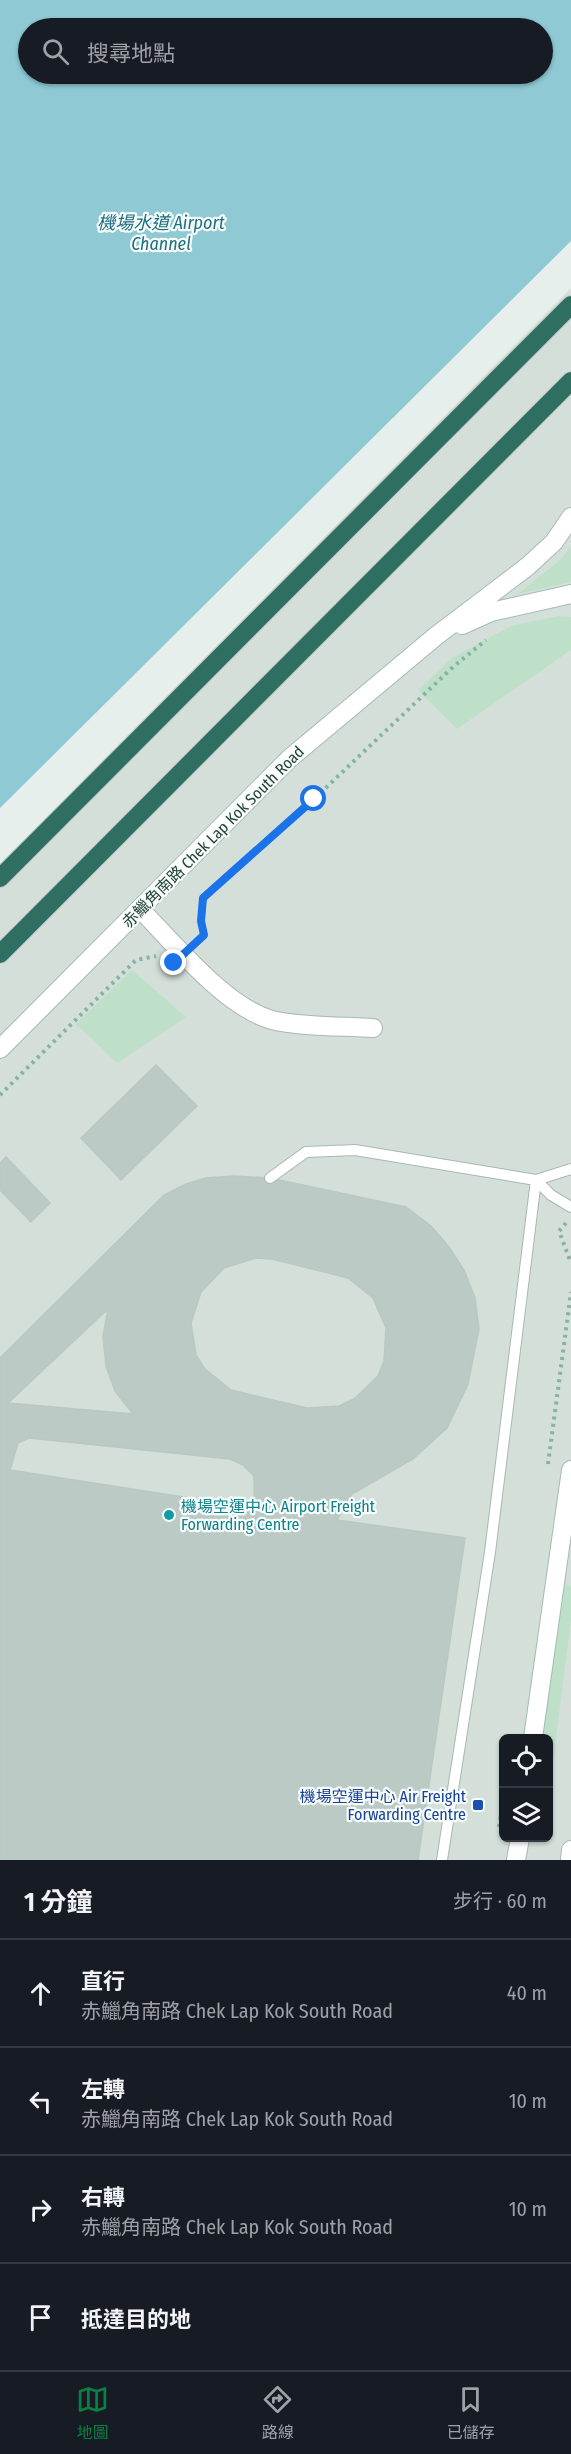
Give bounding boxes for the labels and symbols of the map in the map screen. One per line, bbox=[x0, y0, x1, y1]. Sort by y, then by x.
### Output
water label: 機場水道 Airport Channel bbox=[97, 212, 225, 255]
street label: 赤鱲角南路 Chek Lap Kok South Road bbox=[118, 742, 308, 932]
route start bbox=[300, 785, 326, 811]
route end bbox=[160, 949, 186, 975]
place label: 機場空運中心 Airport Freight Forwarding Centre bbox=[181, 1497, 376, 1534]
marker: 機場空運中心 Airport Freight Forwarding Centre bbox=[162, 1508, 176, 1522]
place label: 機場空運中心 Air Freight Forwarding Centre bbox=[300, 1787, 467, 1824]
marker: 機場空運中心 Air Freight Forwarding Centre bbox=[471, 1798, 485, 1812]

